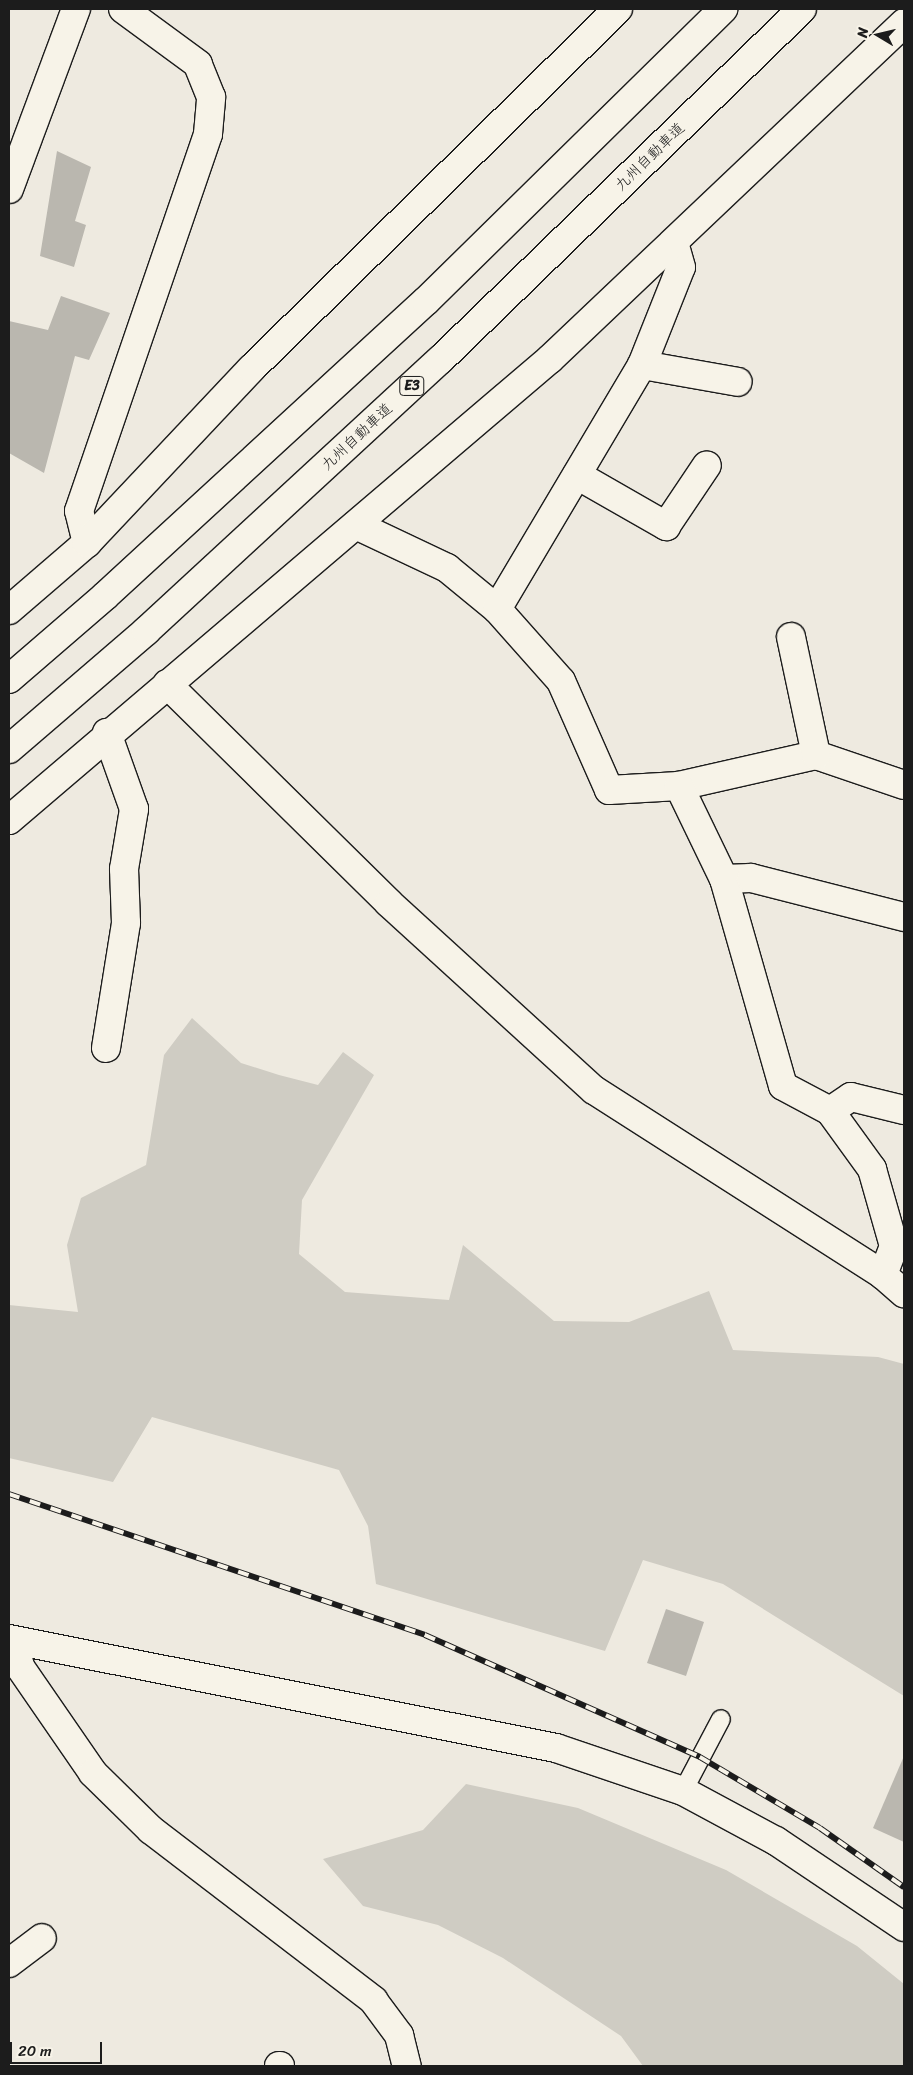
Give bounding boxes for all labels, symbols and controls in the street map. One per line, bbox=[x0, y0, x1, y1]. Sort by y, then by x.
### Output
north arrow bbox=[853, 10, 903, 60]
text: N bbox=[850, 26, 876, 39]
street label: 九州自動車道 bbox=[611, 119, 689, 195]
road number: E3 bbox=[398, 374, 426, 398]
street label: 九州自動車道 bbox=[318, 400, 396, 474]
scale bar bbox=[12, 2032, 105, 2064]
text: 20 m bbox=[18, 2038, 52, 2064]

